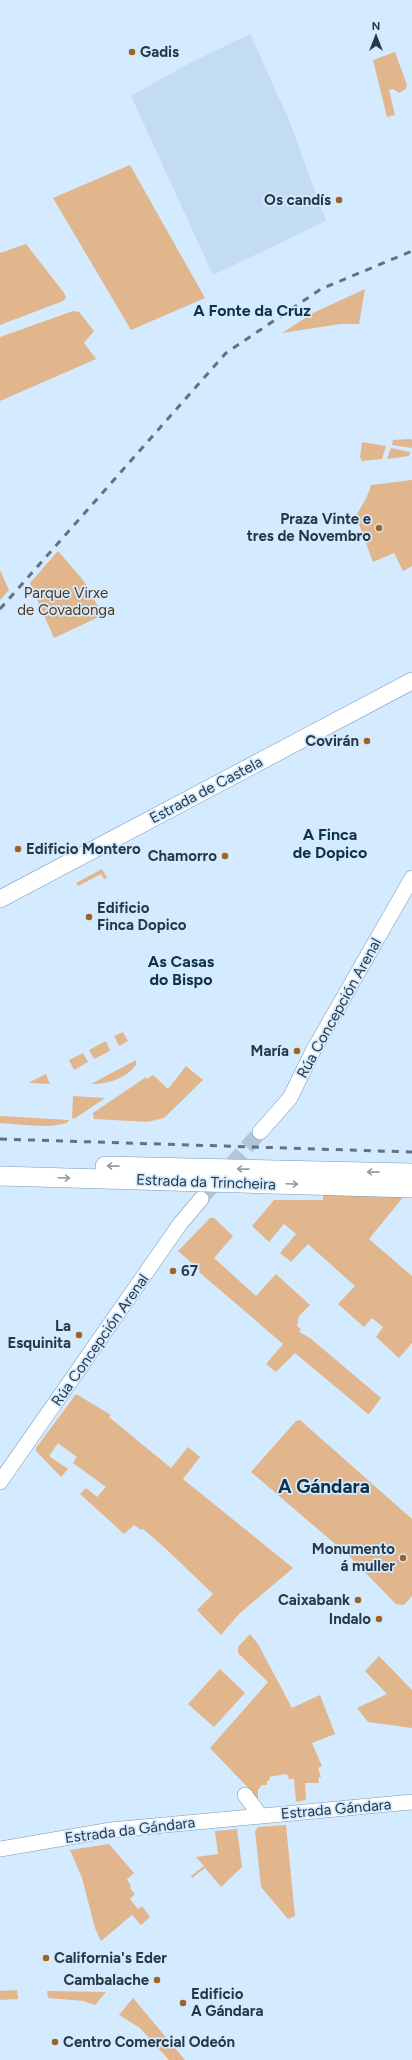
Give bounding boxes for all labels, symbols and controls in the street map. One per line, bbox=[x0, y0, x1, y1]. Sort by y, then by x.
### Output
north arrow bbox=[356, 16, 396, 56]
text: N bbox=[372, 20, 380, 33]
place label: Gadis bbox=[140, 43, 179, 61]
marker: Gadis bbox=[127, 47, 137, 57]
place label: Os candís bbox=[264, 191, 331, 209]
marker: Os candís bbox=[334, 195, 344, 205]
district label: A Fonte da Cruz bbox=[193, 301, 311, 320]
place label: Praza Vinte e tres de Novembro bbox=[247, 510, 372, 545]
marker: Praza Vinte e tres de Novembro bbox=[374, 523, 384, 533]
park label: Parque Virxe de Covadonga bbox=[17, 584, 115, 619]
place label: Covirán bbox=[305, 732, 359, 750]
marker: Covirán bbox=[362, 736, 372, 746]
street label: Estrada de Castela bbox=[146, 753, 266, 827]
district label: A Finca de Dopico bbox=[293, 825, 367, 862]
place label: Edificio Montero bbox=[26, 840, 141, 858]
marker: Edificio Montero bbox=[13, 844, 23, 854]
place label: Chamorro bbox=[148, 847, 217, 865]
marker: Chamorro bbox=[220, 851, 230, 861]
place label: Edificio Finca Dopico bbox=[97, 899, 187, 934]
marker: Edificio Finca Dopico bbox=[84, 912, 94, 922]
street label: Rúa Concepción Arenal bbox=[293, 935, 385, 1081]
district label: As Casas do Bispo bbox=[148, 952, 215, 989]
place label: María bbox=[251, 1042, 289, 1060]
marker: María bbox=[292, 1046, 302, 1056]
one-way arrow bbox=[107, 1162, 120, 1170]
one-way arrow bbox=[237, 1165, 250, 1173]
one-way arrow bbox=[367, 1168, 380, 1176]
street label: Estrada da Trincheira bbox=[136, 1171, 276, 1193]
one-way arrow bbox=[57, 1174, 70, 1181]
one-way arrow bbox=[285, 1181, 298, 1188]
place label: 67 bbox=[181, 1262, 198, 1280]
marker: 67 bbox=[168, 1266, 178, 1276]
street label: Rúa Concepción Arenal bbox=[48, 1270, 152, 1410]
place label: La Esquinita bbox=[8, 1317, 71, 1352]
marker: La Esquinita bbox=[74, 1330, 84, 1340]
district label: A Gándara bbox=[278, 1475, 370, 1498]
place label: Monumento á muller bbox=[312, 1540, 395, 1575]
marker: Monumento á muller bbox=[398, 1553, 408, 1563]
place label: Caixabank bbox=[278, 1591, 350, 1609]
marker: Caixabank bbox=[353, 1595, 363, 1605]
place label: Indalo bbox=[329, 1610, 371, 1628]
marker: Indalo bbox=[374, 1614, 384, 1624]
street label: Estrada Gándara bbox=[280, 1795, 392, 1823]
street label: Estrada da Gándara bbox=[64, 1813, 196, 1847]
place label: California's Eder bbox=[54, 1949, 167, 1967]
marker: California's Eder bbox=[41, 1953, 51, 1963]
place label: Cambalache bbox=[63, 1971, 150, 1989]
marker: Cambalache bbox=[152, 1975, 162, 1985]
place label: Edificio A Gándara bbox=[191, 1985, 263, 2020]
marker: Edificio A Gándara bbox=[178, 1998, 188, 2008]
place label: Centro Comercial Odeón bbox=[63, 2033, 235, 2051]
marker: Centro Comercial Odeón bbox=[50, 2037, 60, 2047]

